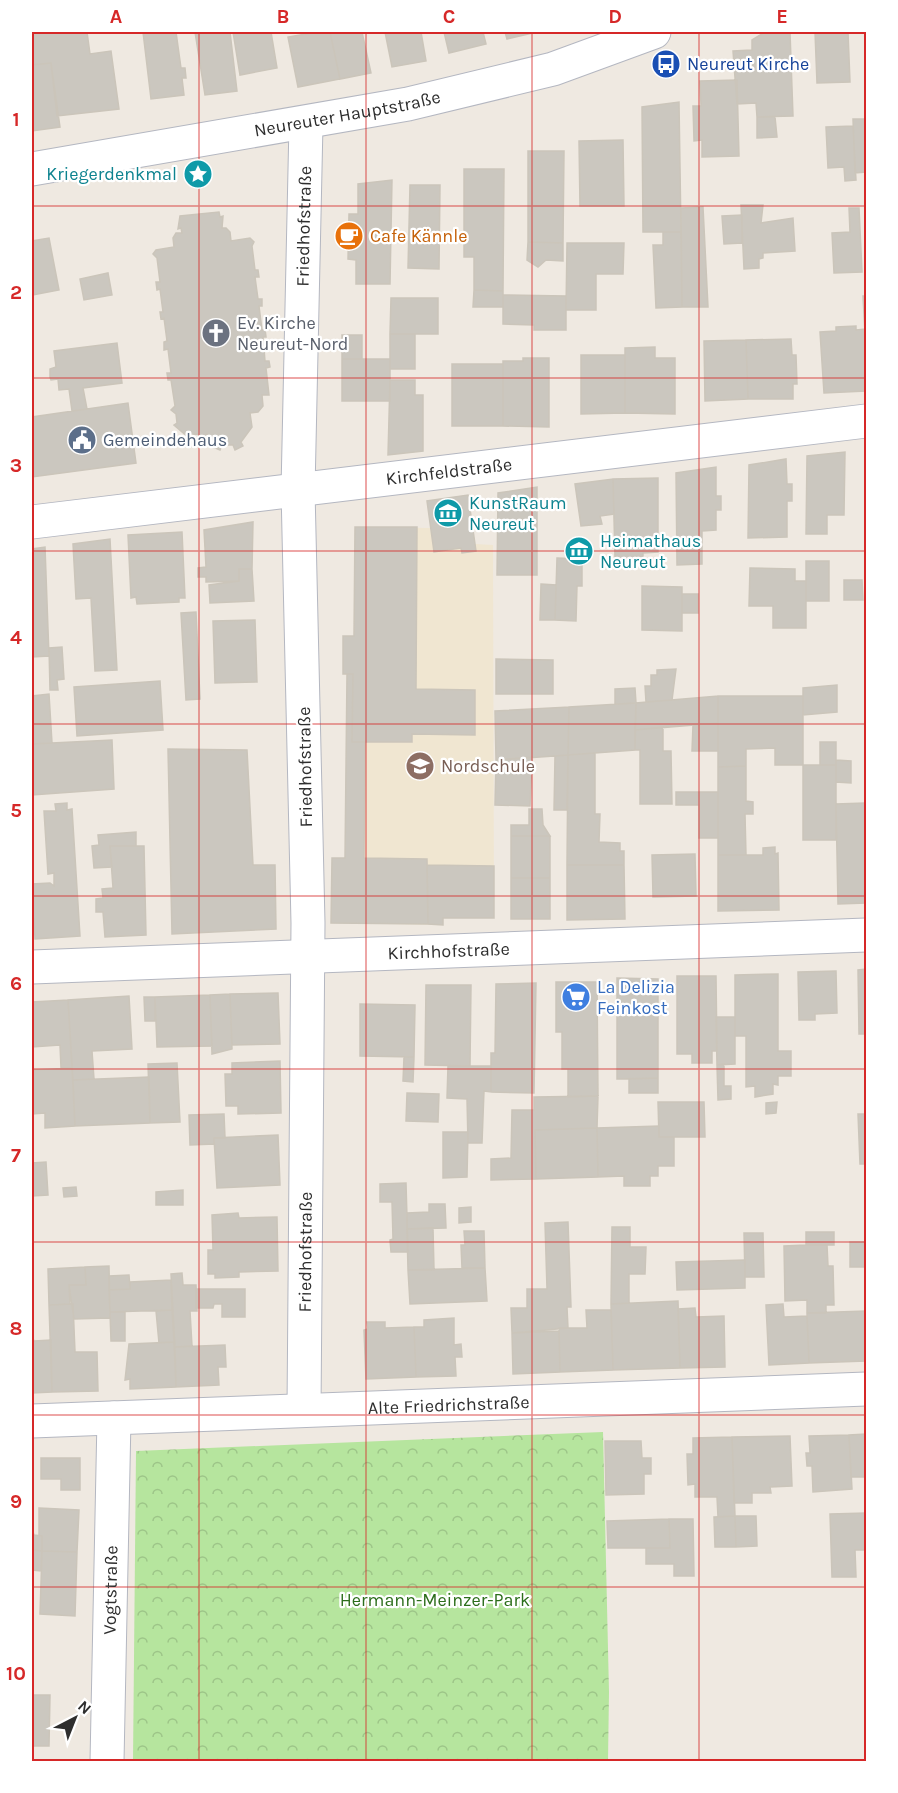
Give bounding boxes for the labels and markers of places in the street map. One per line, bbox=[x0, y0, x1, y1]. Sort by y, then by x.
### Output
bus stop icon: Neureut Kirche bbox=[650, 48, 682, 80]
place label: Neureut Kirche bbox=[687, 53, 809, 75]
place icon: Kriegerdenkmal bbox=[182, 158, 214, 190]
place label: Kriegerdenkmal bbox=[46, 163, 177, 185]
cafe icon: Cafe Kännle bbox=[333, 220, 365, 252]
place label: Cafe Kännle bbox=[370, 225, 467, 247]
place label: Ev. Kirche Neureut-Nord bbox=[237, 312, 348, 355]
church icon: Ev. Kirche Neureut-Nord bbox=[200, 317, 232, 349]
public building icon: Gemeindehaus bbox=[66, 424, 98, 456]
place label: Gemeindehaus bbox=[103, 429, 227, 451]
place label: KunstRaum Neureut bbox=[469, 492, 567, 535]
museum icon: KunstRaum Neureut bbox=[432, 497, 464, 529]
place label: Heimathaus Neureut bbox=[600, 530, 701, 573]
museum icon: Heimathaus Neureut bbox=[563, 535, 595, 567]
school or university icon: Nordschule bbox=[404, 750, 436, 782]
place label: Nordschule bbox=[441, 755, 535, 777]
place label: La Delizia Feinkost bbox=[597, 976, 675, 1019]
supermarket icon: La Delizia Feinkost bbox=[560, 981, 592, 1013]

